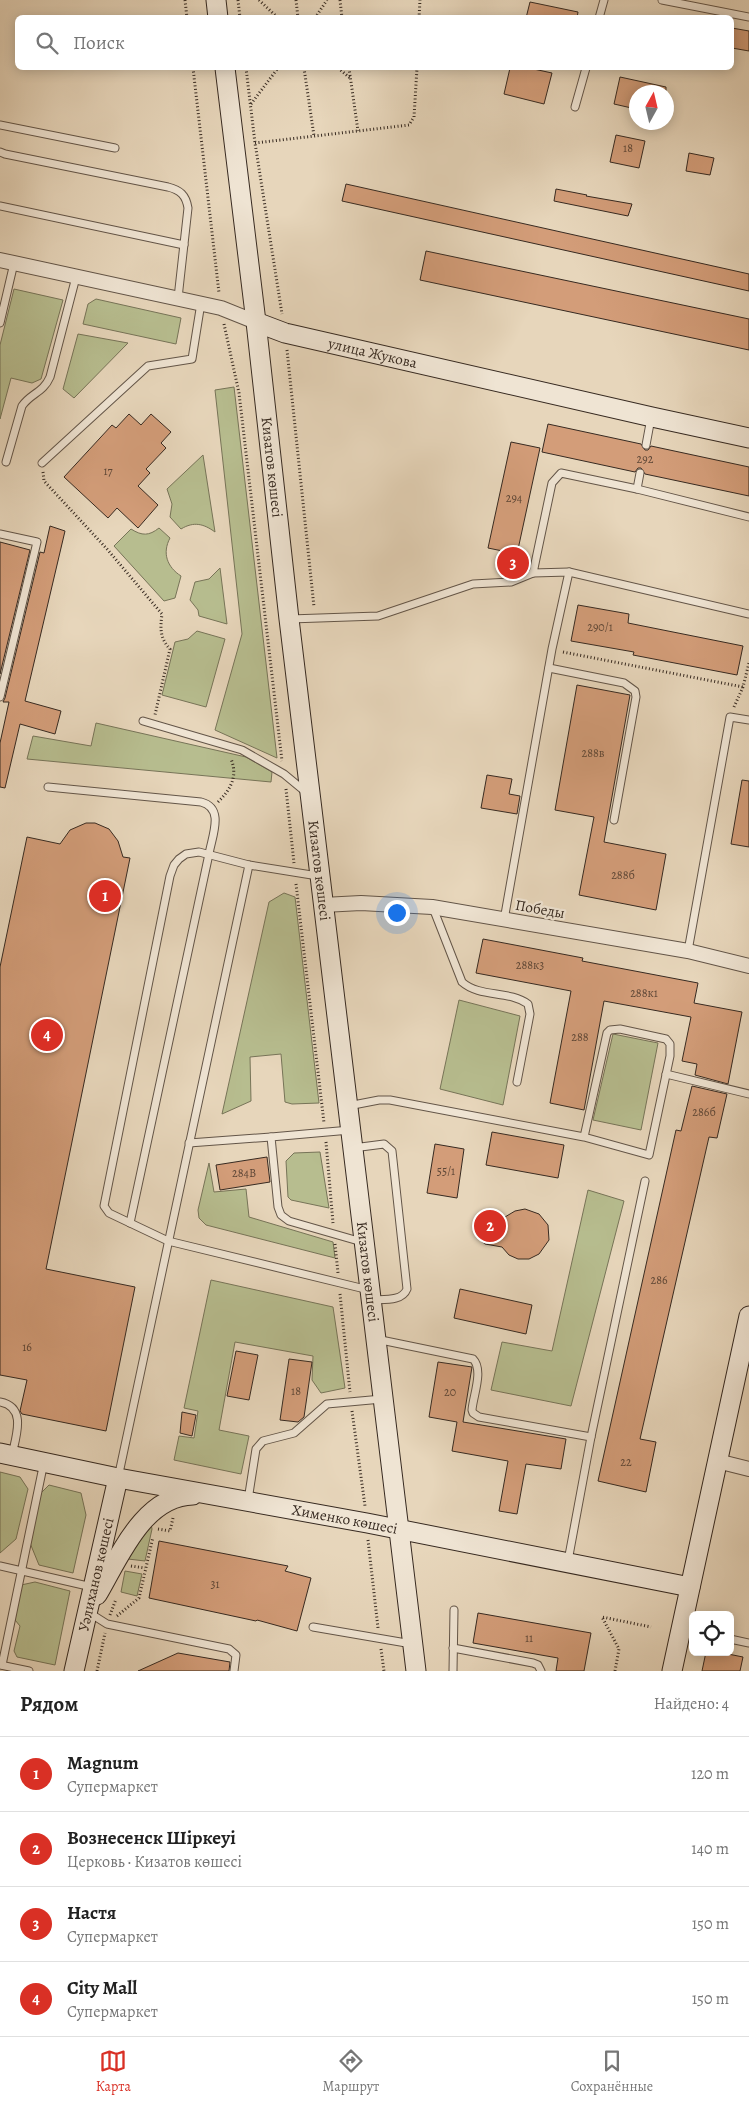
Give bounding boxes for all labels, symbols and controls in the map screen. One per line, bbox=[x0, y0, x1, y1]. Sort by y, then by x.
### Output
search box bbox=[15, 15, 734, 70]
icon: search bbox=[33, 29, 61, 57]
text: Поиск bbox=[73, 30, 125, 56]
north arrow bbox=[629, 85, 674, 130]
house number: 18 bbox=[623, 140, 633, 156]
street label: улица Жукова bbox=[325, 333, 419, 373]
street label: Кизатов көшесі bbox=[257, 416, 288, 519]
house number: 292 bbox=[637, 451, 654, 467]
house number: 17 bbox=[103, 463, 114, 479]
house number: 294 bbox=[506, 490, 523, 506]
pin: 3 bbox=[497, 544, 529, 582]
house number: 290/1 bbox=[587, 619, 613, 635]
house number: 288в bbox=[581, 745, 605, 761]
street label: Кизатов көшесі bbox=[303, 819, 335, 922]
house number: 288б bbox=[611, 867, 635, 883]
pin: 1 bbox=[89, 877, 121, 915]
street label: Победы bbox=[514, 895, 566, 923]
your location bbox=[384, 900, 410, 926]
house number: 288к3 bbox=[516, 957, 544, 973]
house number: 288к1 bbox=[630, 985, 658, 1001]
pin: 4 bbox=[31, 1016, 63, 1054]
house number: 288 bbox=[571, 1029, 589, 1045]
house number: 286б bbox=[692, 1104, 716, 1120]
house number: 55/1 bbox=[437, 1163, 455, 1179]
house number: 284В bbox=[232, 1165, 256, 1181]
pin: 2 bbox=[474, 1207, 506, 1245]
street label: Кизатов көшесі bbox=[352, 1220, 384, 1323]
house number: 286 bbox=[650, 1272, 668, 1288]
house number: 16 bbox=[22, 1339, 32, 1355]
house number: 18 bbox=[291, 1383, 301, 1399]
house number: 20 bbox=[444, 1384, 456, 1400]
house number: 22 bbox=[620, 1454, 632, 1470]
street label: Хименко көшесі bbox=[290, 1500, 399, 1539]
street label: Уәлиханов көшесі bbox=[73, 1516, 119, 1633]
house number: 31 bbox=[210, 1576, 220, 1592]
map controls bbox=[689, 1611, 734, 1656]
button: locate bbox=[689, 1611, 734, 1656]
house number: 11 bbox=[525, 1630, 533, 1646]
text: Рядом bbox=[20, 1690, 78, 1718]
text: Найдено: 4 bbox=[654, 1693, 729, 1715]
text: Magnum bbox=[67, 1750, 139, 1776]
text: 1 bbox=[33, 1763, 39, 1785]
text: 120 m bbox=[691, 1763, 729, 1785]
text: Супермаркет bbox=[67, 1776, 158, 1798]
text: Вознесенск Шіркеуі bbox=[67, 1825, 236, 1851]
text: 2 bbox=[32, 1838, 40, 1860]
text: 140 m bbox=[691, 1838, 729, 1860]
text: Церковь · Кизатов көшесі bbox=[67, 1851, 242, 1873]
text: Настя bbox=[67, 1900, 116, 1926]
text: 3 bbox=[33, 1913, 39, 1935]
text: 150 m bbox=[692, 1913, 729, 1935]
text: Супермаркет bbox=[67, 1926, 158, 1948]
text: City Mall bbox=[67, 1975, 137, 2001]
text: 4 bbox=[32, 1988, 40, 2010]
text: 150 m bbox=[692, 1988, 729, 2010]
text: Супермаркет bbox=[67, 2001, 158, 2023]
tab: Карта bbox=[96, 2047, 131, 2096]
tab: Маршрут bbox=[323, 2047, 379, 2096]
tab: Сохранённые bbox=[571, 2047, 653, 2096]

